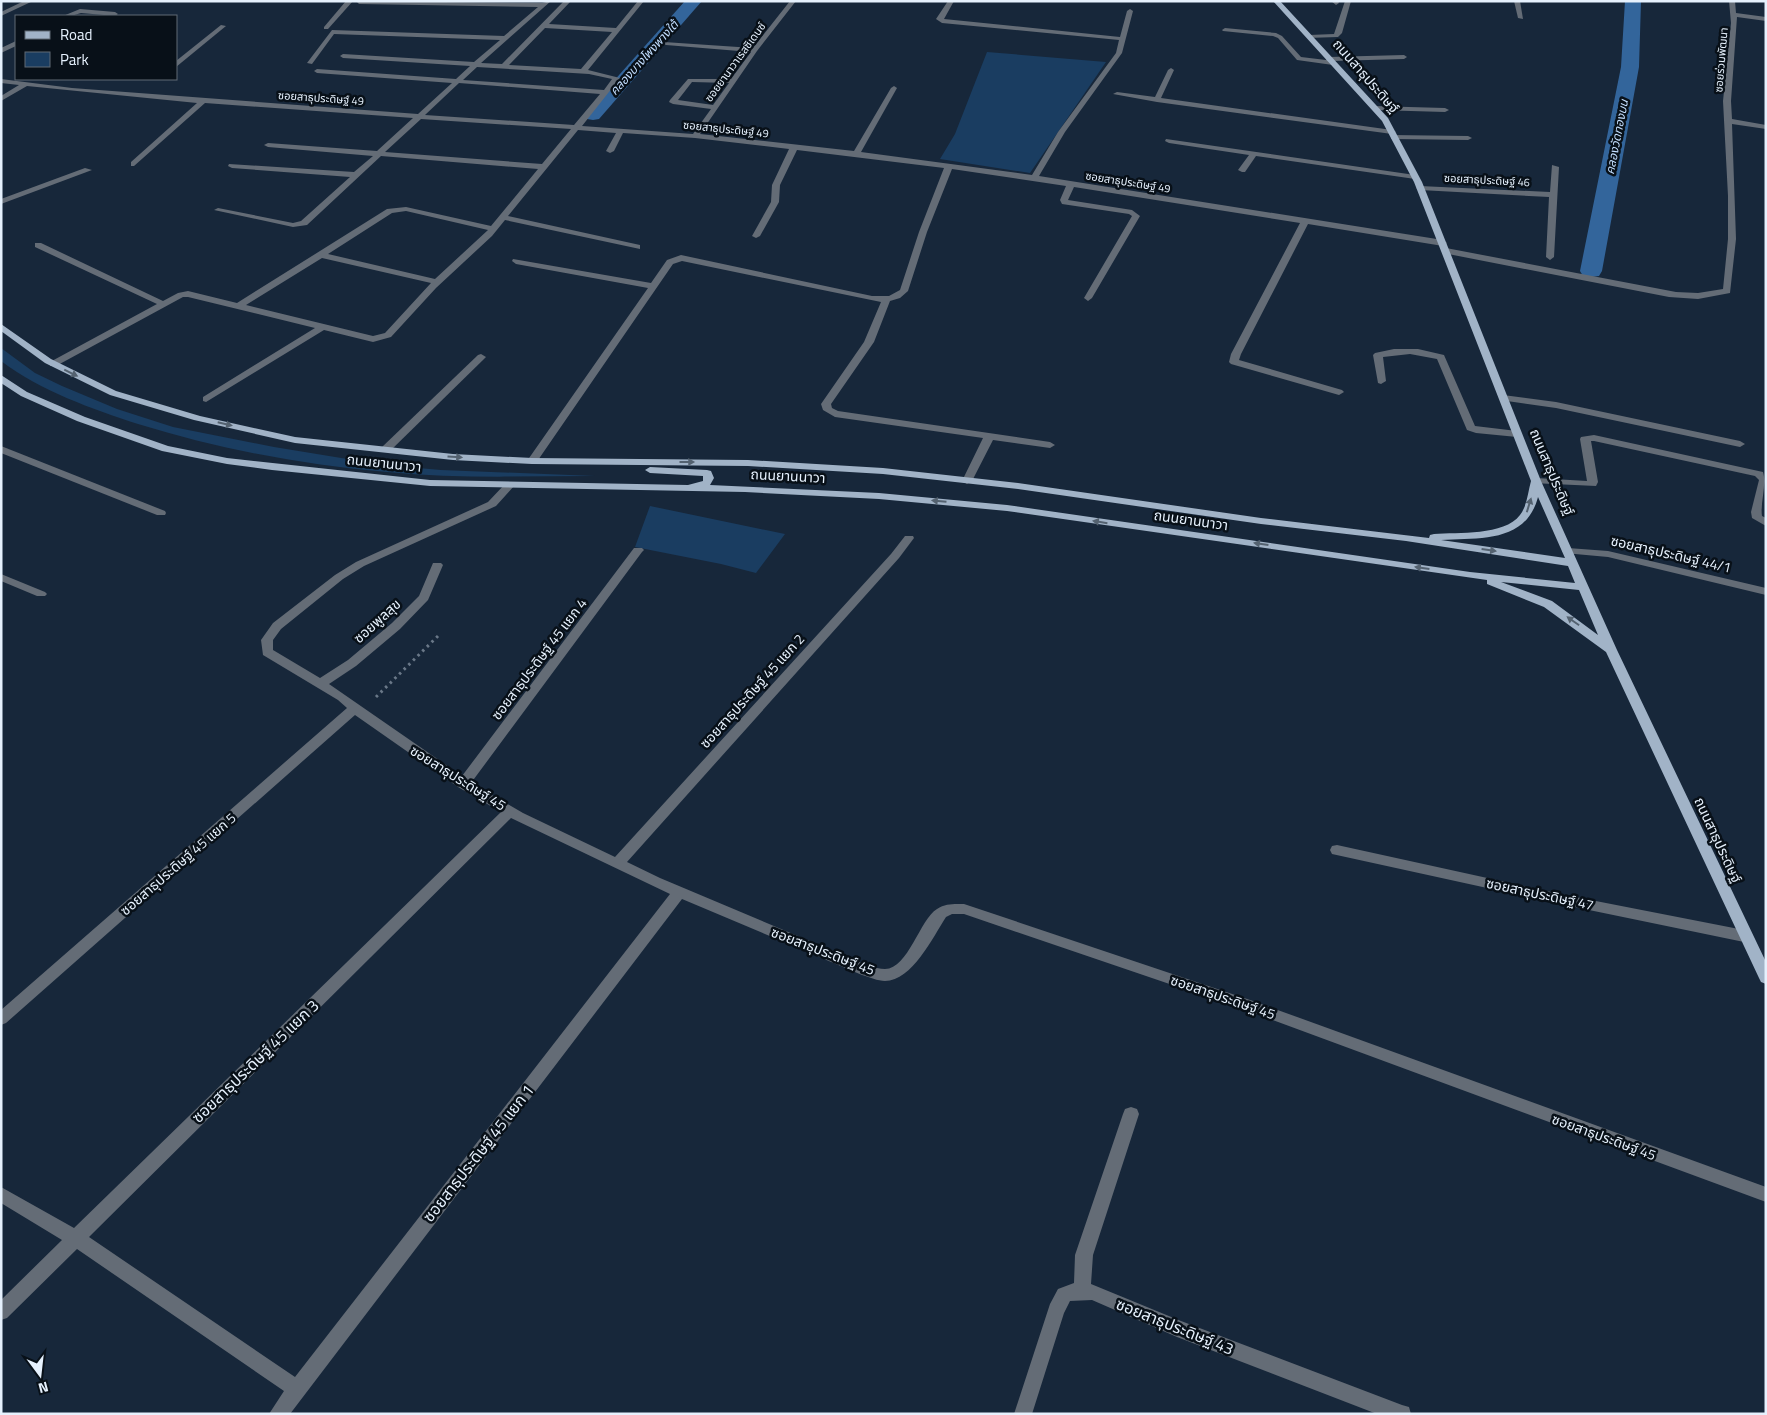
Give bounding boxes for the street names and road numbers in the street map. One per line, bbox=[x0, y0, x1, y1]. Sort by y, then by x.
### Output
street label: ซอยยานาวาเรสซิเดนซ์ bbox=[701, 19, 769, 105]
street label: ซอยร่วมพัฒนา bbox=[1710, 27, 1732, 93]
street label: ถนนสาธุประดิษฐ์ bbox=[1328, 34, 1405, 118]
street label: ซอยสาธุประดิษฐ์ 49 bbox=[278, 87, 364, 109]
street label: ซอยสาธุประดิษฐ์ 49 bbox=[682, 117, 770, 141]
street label: ซอยสาธุประดิษฐ์ 49 bbox=[1084, 167, 1172, 197]
street label: ซอยสาธุประดิษฐ์ 46 bbox=[1444, 170, 1530, 190]
street label: ถนนสาธุประดิษฐ์ bbox=[1525, 425, 1580, 519]
street label: ถนนยานนาวา bbox=[346, 448, 422, 477]
street label: ถนนยานนาวา bbox=[750, 463, 826, 488]
street label: ถนนยานนาวา bbox=[1152, 504, 1230, 535]
street label: ซอยสาธุประดิษฐ์ 44/1 bbox=[1609, 529, 1733, 578]
street label: ซอยสาธุประดิษฐ์ 45 แยก 4 bbox=[486, 593, 592, 724]
street label: ซอยพูลสุข bbox=[348, 594, 405, 648]
street label: ซอยสาธุประดิษฐ์ 45 แยก 2 bbox=[694, 629, 809, 753]
street label: ซอยสาธุประดิษฐ์ 45 bbox=[406, 740, 510, 816]
street label: ถนนสาธุประดิษฐ์ bbox=[1689, 794, 1748, 886]
street label: ซอยสาธุประดิษฐ์ 45 แยก 5 bbox=[115, 807, 240, 920]
street label: ซอยสาธุประดิษฐ์ 47 bbox=[1484, 872, 1596, 915]
street label: ซอยสาธุประดิษฐ์ 45 bbox=[768, 921, 878, 980]
street label: ซอยสาธุประดิษฐ์ 45 bbox=[1168, 969, 1278, 1024]
street label: ซอยสาธุประดิษฐ์ 45 แยก 3 bbox=[186, 994, 324, 1128]
street label: ซอยสาธุประดิษฐ์ 45 แยก 1 bbox=[417, 1079, 539, 1227]
street label: ซอยสาธุประดิษฐ์ 45 bbox=[1549, 1108, 1659, 1165]
street label: ซอยสาธุประดิษฐ์ 43 bbox=[1112, 1291, 1238, 1361]

